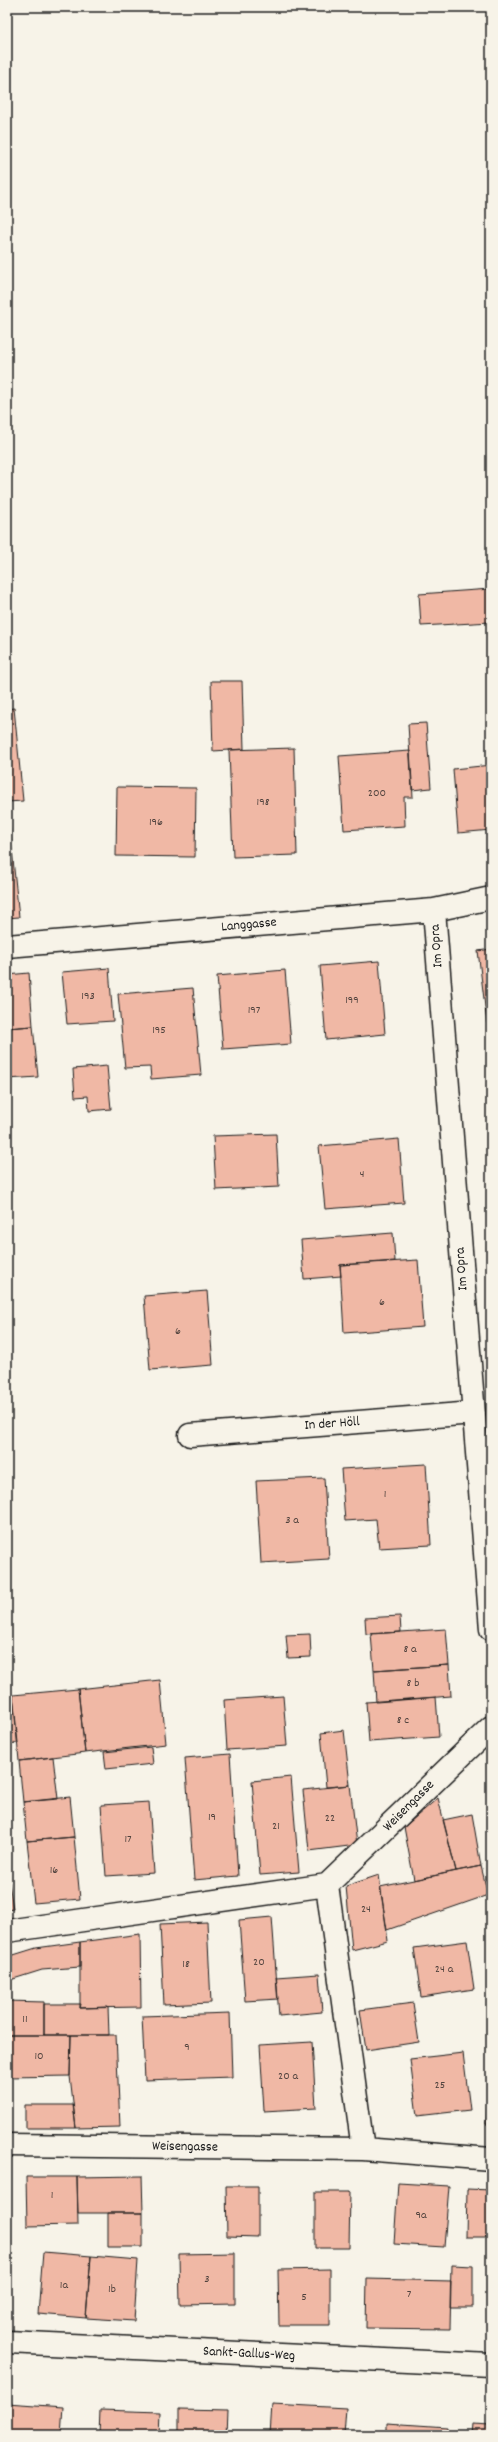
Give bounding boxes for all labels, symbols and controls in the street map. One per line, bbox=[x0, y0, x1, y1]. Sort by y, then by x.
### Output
house number: 200 bbox=[368, 785, 386, 802]
house number: 198 bbox=[257, 794, 270, 811]
house number: 196 bbox=[149, 814, 163, 831]
street label: Langgasse bbox=[220, 913, 278, 937]
street label: Im Opra bbox=[425, 923, 448, 968]
house number: 193 bbox=[81, 988, 95, 1005]
house number: 199 bbox=[345, 992, 359, 1009]
house number: 197 bbox=[248, 1002, 261, 1019]
house number: 195 bbox=[152, 1022, 166, 1039]
house number: 4 bbox=[360, 1166, 365, 1183]
street label: Im Opra bbox=[450, 1246, 473, 1291]
house number: 6 bbox=[379, 1294, 385, 1311]
house number: 6 bbox=[175, 1323, 181, 1340]
street label: In der Höll bbox=[304, 1412, 361, 1436]
house number: 1 bbox=[384, 1486, 386, 1503]
house number: 3 a bbox=[285, 1512, 299, 1529]
house number: 8 a bbox=[403, 1641, 417, 1658]
house number: 8 b bbox=[407, 1675, 419, 1692]
house number: 8 c bbox=[397, 1712, 409, 1729]
street label: Weisengasse bbox=[379, 1776, 439, 1836]
house number: 19 bbox=[208, 1809, 216, 1826]
house number: 22 bbox=[325, 1810, 335, 1827]
house number: 21 bbox=[272, 1818, 280, 1835]
house number: 17 bbox=[124, 1831, 132, 1848]
house number: 16 bbox=[50, 1862, 58, 1879]
house number: 24 bbox=[361, 1901, 371, 1918]
house number: 20 bbox=[253, 1954, 265, 1971]
house number: 18 bbox=[182, 1956, 190, 1973]
house number: 24 a bbox=[435, 1961, 454, 1978]
house number: 11 bbox=[22, 2011, 28, 2028]
house number: 9 bbox=[184, 2039, 190, 2056]
house number: 10 bbox=[34, 2048, 44, 2065]
house number: 20 a bbox=[278, 2068, 298, 2085]
house number: 25 bbox=[435, 2077, 445, 2094]
street label: Weisengasse bbox=[152, 2136, 218, 2158]
house number: 1 bbox=[51, 2187, 53, 2204]
house number: 9a bbox=[415, 2207, 427, 2224]
house number: 3 bbox=[204, 2271, 210, 2288]
house number: 1a bbox=[60, 2277, 68, 2294]
house number: 1b bbox=[108, 2281, 116, 2298]
house number: 7 bbox=[407, 2286, 412, 2303]
house number: 5 bbox=[301, 2289, 307, 2306]
street label: Sankt-Gallus-Weg bbox=[202, 2342, 296, 2366]

